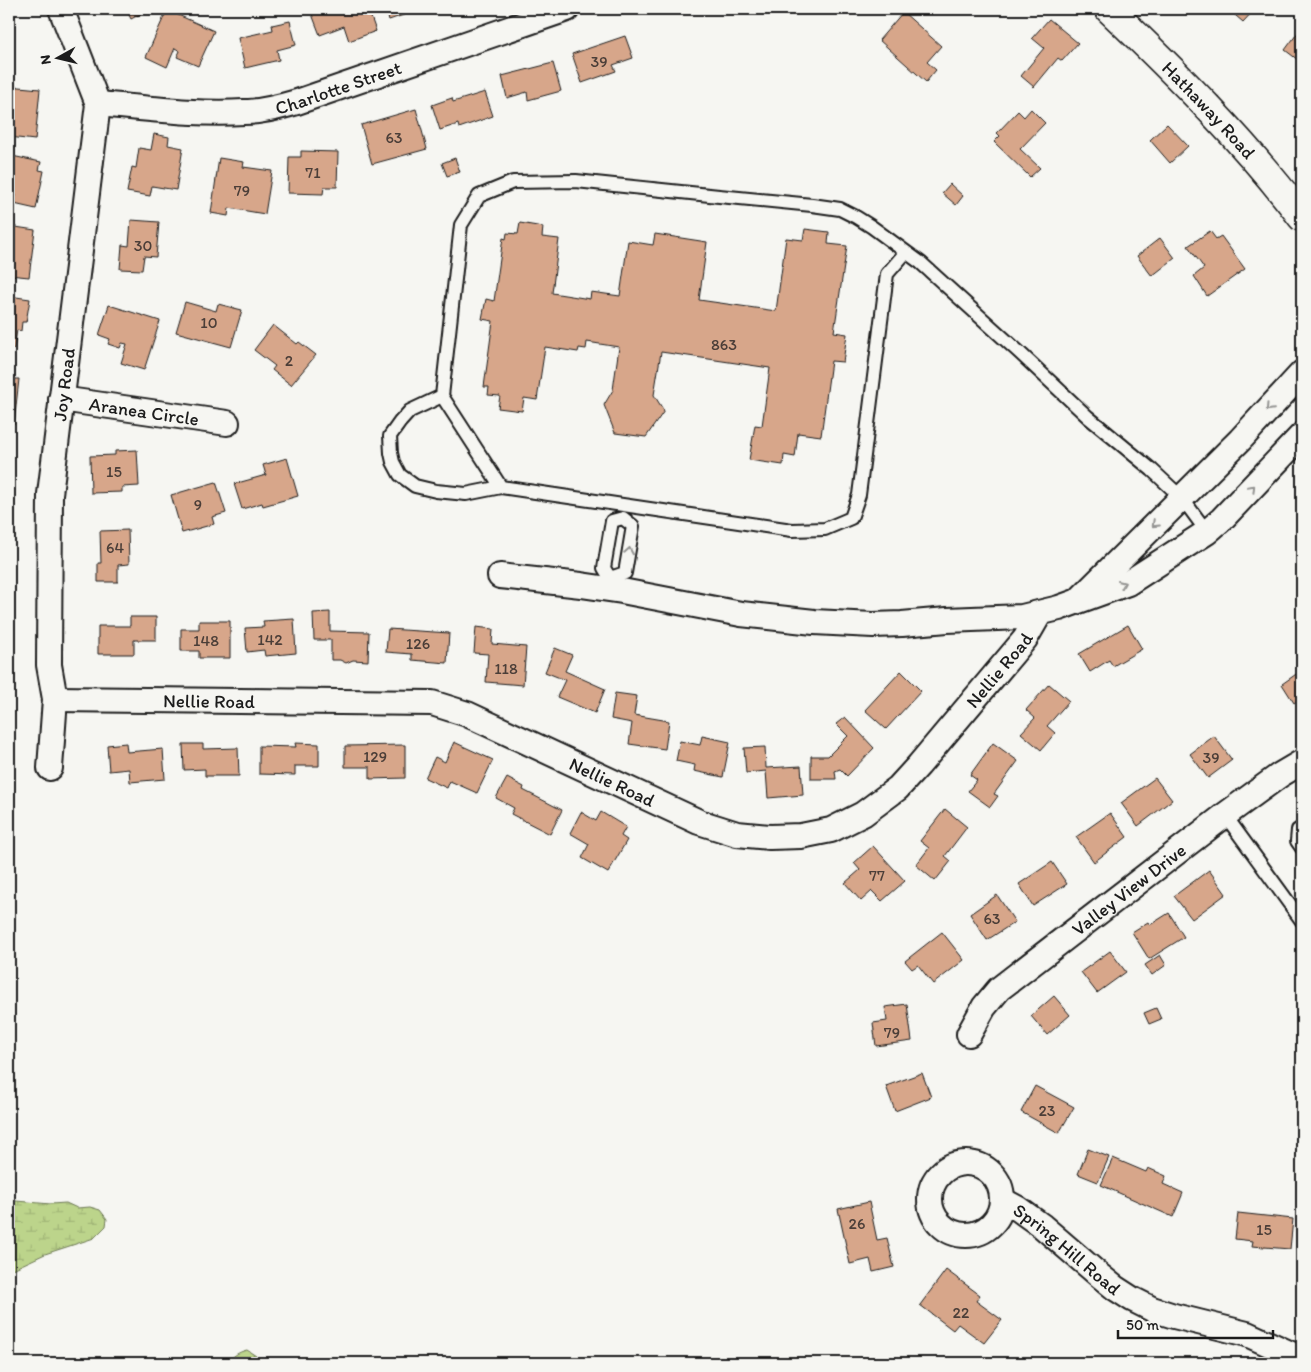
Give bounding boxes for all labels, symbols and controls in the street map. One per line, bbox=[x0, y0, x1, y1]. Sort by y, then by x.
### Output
north arrow bbox=[32, 32, 82, 82]
house number: 39 bbox=[590, 52, 608, 71]
text: N bbox=[37, 54, 55, 66]
street label: Charlotte Street bbox=[273, 55, 404, 119]
street label: Hathaway Road bbox=[1157, 56, 1261, 163]
house number: 63 bbox=[385, 128, 403, 147]
house number: 71 bbox=[305, 163, 321, 182]
house number: 79 bbox=[234, 181, 250, 200]
house number: 30 bbox=[134, 236, 152, 255]
house number: 10 bbox=[200, 313, 218, 332]
house number: 863 bbox=[711, 335, 737, 354]
street label: Joy Road bbox=[48, 347, 79, 422]
house number: 2 bbox=[285, 351, 294, 370]
street label: Aranea Circle bbox=[88, 392, 201, 430]
one-way arrow bbox=[1266, 403, 1275, 412]
house number: 15 bbox=[106, 462, 122, 481]
one-way arrow bbox=[1246, 485, 1255, 494]
house number: 9 bbox=[194, 495, 202, 514]
one-way arrow bbox=[1152, 518, 1161, 527]
house number: 64 bbox=[106, 538, 124, 557]
one-way arrow bbox=[624, 546, 634, 555]
one-way arrow bbox=[1117, 580, 1126, 591]
street label: Nellie Road bbox=[961, 628, 1038, 713]
house number: 142 bbox=[257, 630, 283, 649]
house number: 148 bbox=[193, 631, 219, 650]
house number: 126 bbox=[406, 634, 430, 653]
house number: 118 bbox=[494, 659, 518, 678]
street label: Nellie Road bbox=[163, 689, 256, 713]
house number: 129 bbox=[363, 747, 387, 766]
house number: 39 bbox=[1202, 748, 1220, 767]
street label: Nellie Road bbox=[566, 752, 659, 812]
street label: Valley View Drive bbox=[1067, 838, 1190, 940]
house number: 77 bbox=[869, 866, 885, 885]
house number: 63 bbox=[983, 909, 1001, 928]
house number: 79 bbox=[884, 1023, 900, 1042]
house number: 23 bbox=[1038, 1101, 1056, 1120]
street label: Spring Hill Road bbox=[1009, 1198, 1126, 1300]
house number: 26 bbox=[849, 1214, 865, 1233]
house number: 15 bbox=[1256, 1220, 1272, 1239]
house number: 22 bbox=[953, 1303, 970, 1322]
scale bar bbox=[1118, 1307, 1274, 1339]
text: 50 m bbox=[1126, 1316, 1159, 1334]

